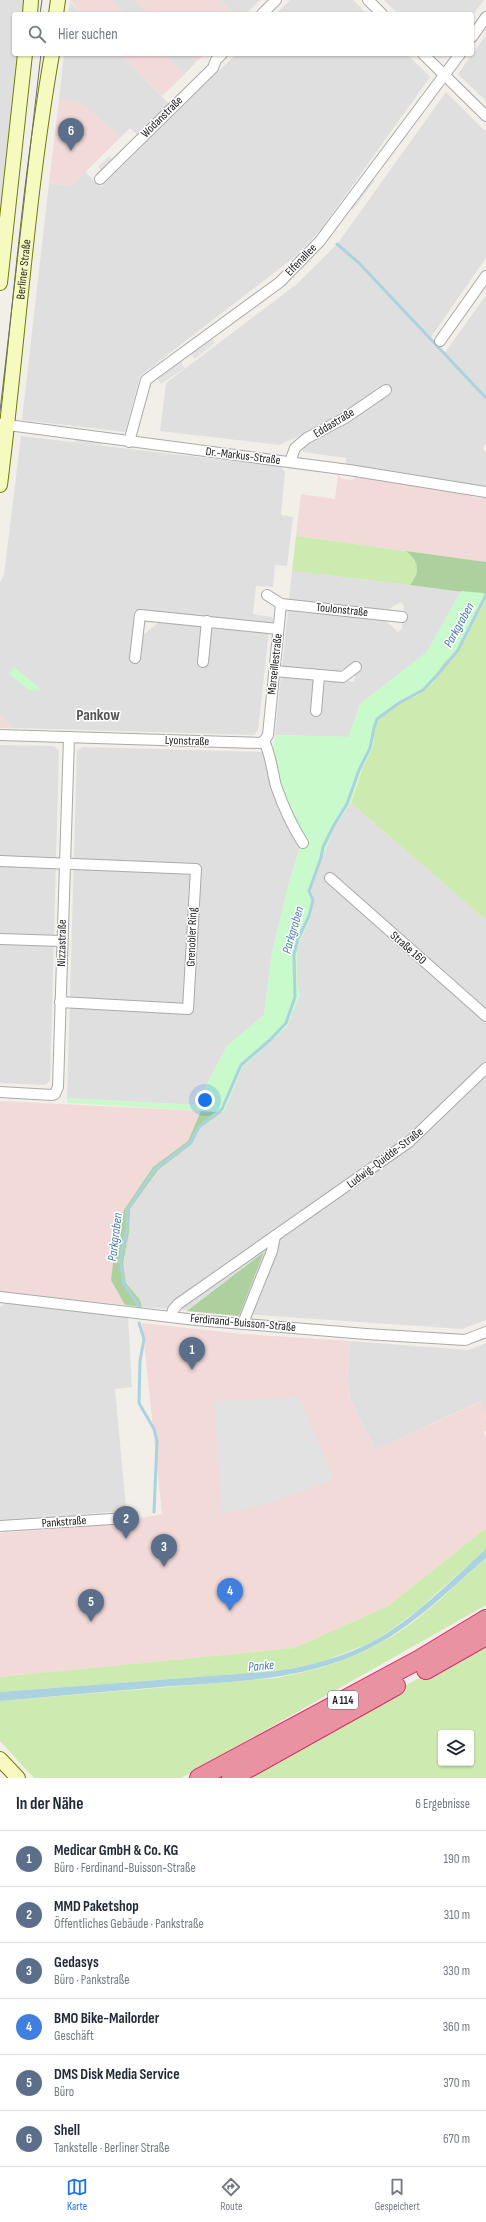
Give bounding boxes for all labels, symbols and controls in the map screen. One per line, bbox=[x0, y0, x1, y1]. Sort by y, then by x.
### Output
search box bbox=[12, 12, 474, 56]
icon: search bbox=[26, 23, 48, 45]
text: Hier suchen bbox=[58, 25, 118, 44]
street label: Wodanstraße bbox=[138, 93, 186, 141]
pin: 6 bbox=[58, 118, 84, 151]
street label: Berliner Straße bbox=[13, 238, 34, 300]
street label: Elfenallee bbox=[282, 241, 320, 279]
street label: Eddastraße bbox=[311, 405, 357, 441]
street label: Dr.-Markus-Straße bbox=[205, 444, 281, 468]
water label: Parkgraben bbox=[440, 599, 478, 650]
street label: Toulonstraße bbox=[315, 600, 369, 620]
street label: Marseillestraße bbox=[264, 633, 286, 695]
district label: Pankow bbox=[76, 706, 120, 725]
street label: Lyonstraße bbox=[164, 733, 210, 749]
water label: Parkgraben bbox=[279, 904, 308, 956]
street label: Grenobler Ring bbox=[183, 907, 201, 967]
street label: Nizzastraße bbox=[54, 919, 70, 967]
street label: Straße 160 bbox=[387, 928, 429, 968]
your location bbox=[195, 1090, 215, 1110]
street label: Ludwig-Quidde-Straße bbox=[344, 1124, 426, 1192]
water label: Parkgraben bbox=[104, 1211, 126, 1262]
street label: Ferdinand-Buisson-Straße bbox=[190, 1311, 297, 1335]
pin: 1 bbox=[179, 1337, 205, 1370]
pin: 2 bbox=[113, 1506, 139, 1539]
street label: Pankstraße bbox=[41, 1513, 87, 1531]
pin: 3 bbox=[151, 1534, 177, 1567]
pin: 4 bbox=[217, 1578, 243, 1611]
pin: 5 bbox=[78, 1589, 104, 1622]
water label: Panke bbox=[247, 1657, 275, 1675]
road number: A 114 bbox=[328, 1691, 358, 1709]
map controls bbox=[438, 1730, 474, 1766]
button: layers bbox=[438, 1730, 474, 1766]
text: In der Nähe bbox=[16, 1794, 83, 1814]
text: 6 Ergebnisse bbox=[415, 1796, 470, 1812]
text: Medicar GmbH & Co. KG bbox=[54, 1841, 178, 1860]
text: 1 bbox=[26, 1851, 32, 1867]
text: 190 m bbox=[443, 1851, 470, 1867]
text: Büro · Ferdinand-Buisson-Straße bbox=[54, 1860, 196, 1876]
text: MMD Paketshop bbox=[54, 1897, 139, 1916]
text: 2 bbox=[26, 1907, 32, 1923]
text: 310 m bbox=[444, 1907, 470, 1923]
text: Öffentliches Gebäude · Pankstraße bbox=[54, 1916, 204, 1932]
text: Gedasys bbox=[54, 1953, 99, 1972]
text: 3 bbox=[26, 1963, 32, 1979]
text: 330 m bbox=[443, 1963, 470, 1979]
text: Büro · Pankstraße bbox=[54, 1972, 129, 1988]
text: BMO Bike-Mailorder bbox=[54, 2009, 159, 2028]
text: 4 bbox=[26, 2019, 32, 2035]
text: 360 m bbox=[443, 2019, 470, 2035]
text: Geschäft bbox=[54, 2028, 94, 2044]
text: DMS Disk Media Service bbox=[54, 2065, 180, 2084]
text: 5 bbox=[26, 2075, 32, 2091]
text: 370 m bbox=[443, 2075, 470, 2091]
text: Büro bbox=[54, 2084, 74, 2100]
text: Shell bbox=[54, 2121, 80, 2140]
text: 6 bbox=[26, 2131, 32, 2147]
text: 670 m bbox=[443, 2131, 470, 2147]
text: Tankstelle · Berliner Straße bbox=[54, 2140, 170, 2156]
tab: Karte bbox=[66, 2176, 88, 2213]
tab: Route bbox=[220, 2176, 242, 2213]
tab: Gespeichert bbox=[375, 2176, 420, 2213]

